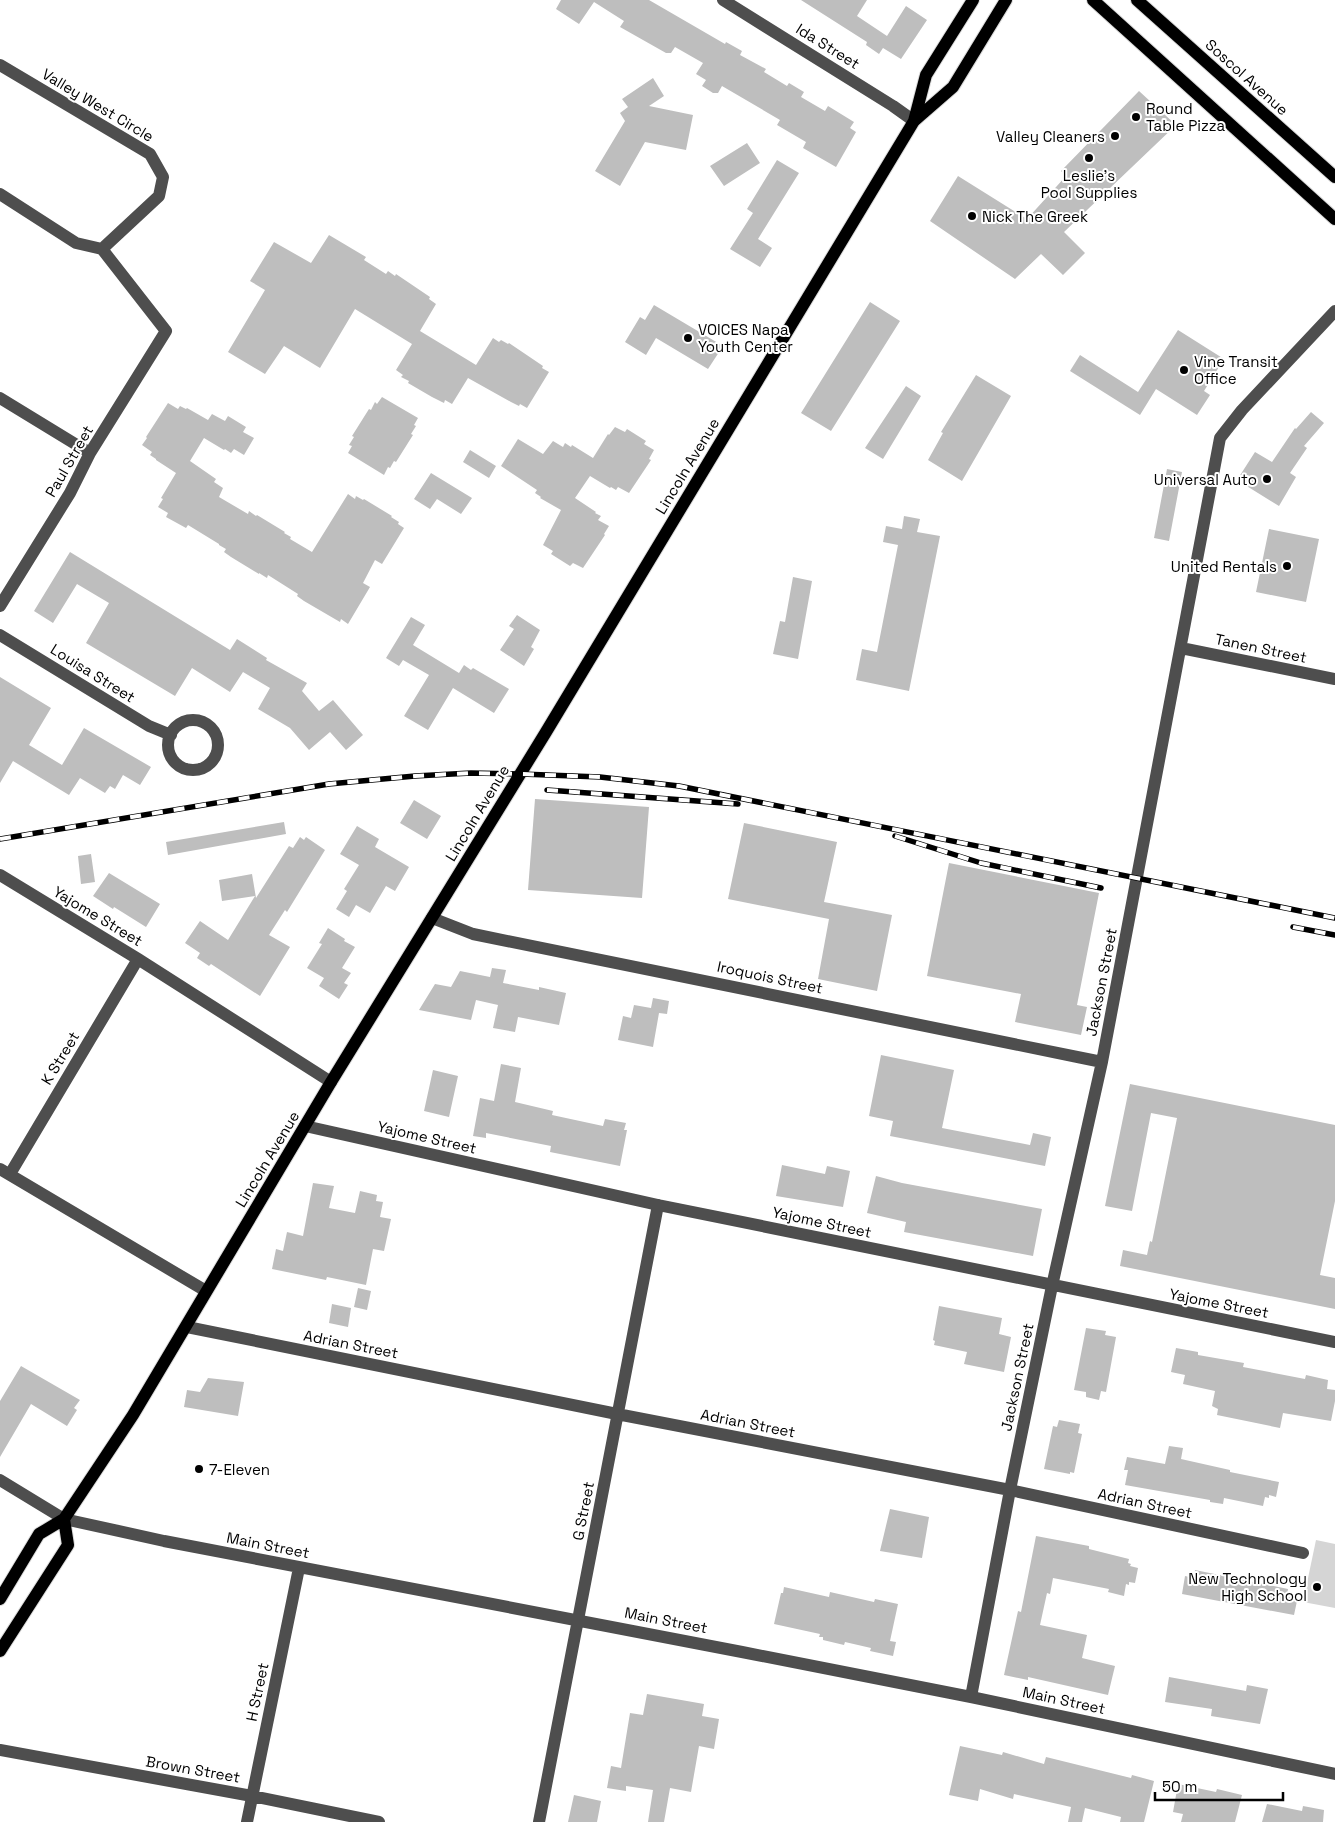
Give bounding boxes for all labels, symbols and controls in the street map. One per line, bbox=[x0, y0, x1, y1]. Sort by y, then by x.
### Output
street label: Ida Street bbox=[793, 19, 863, 73]
street label: Soscol Avenue bbox=[1202, 35, 1292, 119]
street label: Valley West Circle bbox=[39, 64, 157, 146]
place label: Round Table Pizza bbox=[1146, 99, 1225, 135]
marker: Round Table Pizza bbox=[1130, 111, 1142, 123]
place label: Valley Cleaners bbox=[996, 127, 1105, 146]
marker: Valley Cleaners bbox=[1109, 130, 1121, 142]
marker: Leslie's Pool Supplies bbox=[1083, 152, 1095, 164]
place label: Leslie's Pool Supplies bbox=[1041, 166, 1137, 202]
place label: Nick The Greek bbox=[982, 207, 1088, 226]
marker: Nick The Greek bbox=[966, 210, 978, 222]
place label: VOICES Napa Youth Center bbox=[698, 320, 793, 356]
marker: VOICES Napa Youth Center bbox=[682, 332, 694, 344]
place label: Vine Transit Office bbox=[1194, 352, 1278, 388]
marker: Vine Transit Office bbox=[1178, 364, 1190, 376]
street label: Lincoln Avenue bbox=[651, 414, 723, 518]
street label: Paul Street bbox=[41, 422, 97, 500]
place label: Universal Auto bbox=[1154, 470, 1257, 489]
marker: Universal Auto bbox=[1261, 473, 1273, 485]
place label: United Rentals bbox=[1171, 557, 1277, 576]
marker: United Rentals bbox=[1281, 560, 1293, 572]
street label: Tanen Street bbox=[1213, 629, 1309, 667]
street label: Louisa Street bbox=[47, 639, 139, 707]
street label: Lincoln Avenue bbox=[441, 761, 513, 865]
street label: Yajome Street bbox=[50, 882, 146, 950]
street label: Jackson Street bbox=[1081, 926, 1121, 1038]
street label: Iroquois Street bbox=[715, 957, 825, 998]
street label: K Street bbox=[37, 1028, 83, 1088]
street label: Lincoln Avenue bbox=[231, 1107, 303, 1211]
street label: Yajome Street bbox=[376, 1116, 478, 1158]
street label: Yajome Street bbox=[771, 1202, 873, 1242]
street label: Yajome Street bbox=[1168, 1284, 1270, 1322]
street label: Jackson Street bbox=[996, 1321, 1038, 1433]
street label: Adrian Street bbox=[302, 1326, 400, 1362]
street label: Adrian Street bbox=[699, 1405, 797, 1441]
place label: 7-Eleven bbox=[209, 1460, 270, 1479]
marker: 7-Eleven bbox=[193, 1463, 205, 1475]
street label: G Street bbox=[568, 1480, 598, 1542]
street label: Adrian Street bbox=[1096, 1484, 1194, 1522]
street label: Main Street bbox=[225, 1528, 311, 1562]
place label: New Technology High School bbox=[1188, 1569, 1307, 1605]
marker: New Technology High School bbox=[1311, 1581, 1323, 1593]
street label: Main Street bbox=[623, 1603, 709, 1637]
street label: H Street bbox=[242, 1661, 273, 1723]
street label: Main Street bbox=[1021, 1682, 1107, 1718]
street label: Brown Street bbox=[144, 1751, 242, 1787]
scale bar bbox=[1155, 1770, 1282, 1802]
text: 50 m bbox=[1162, 1777, 1197, 1796]

